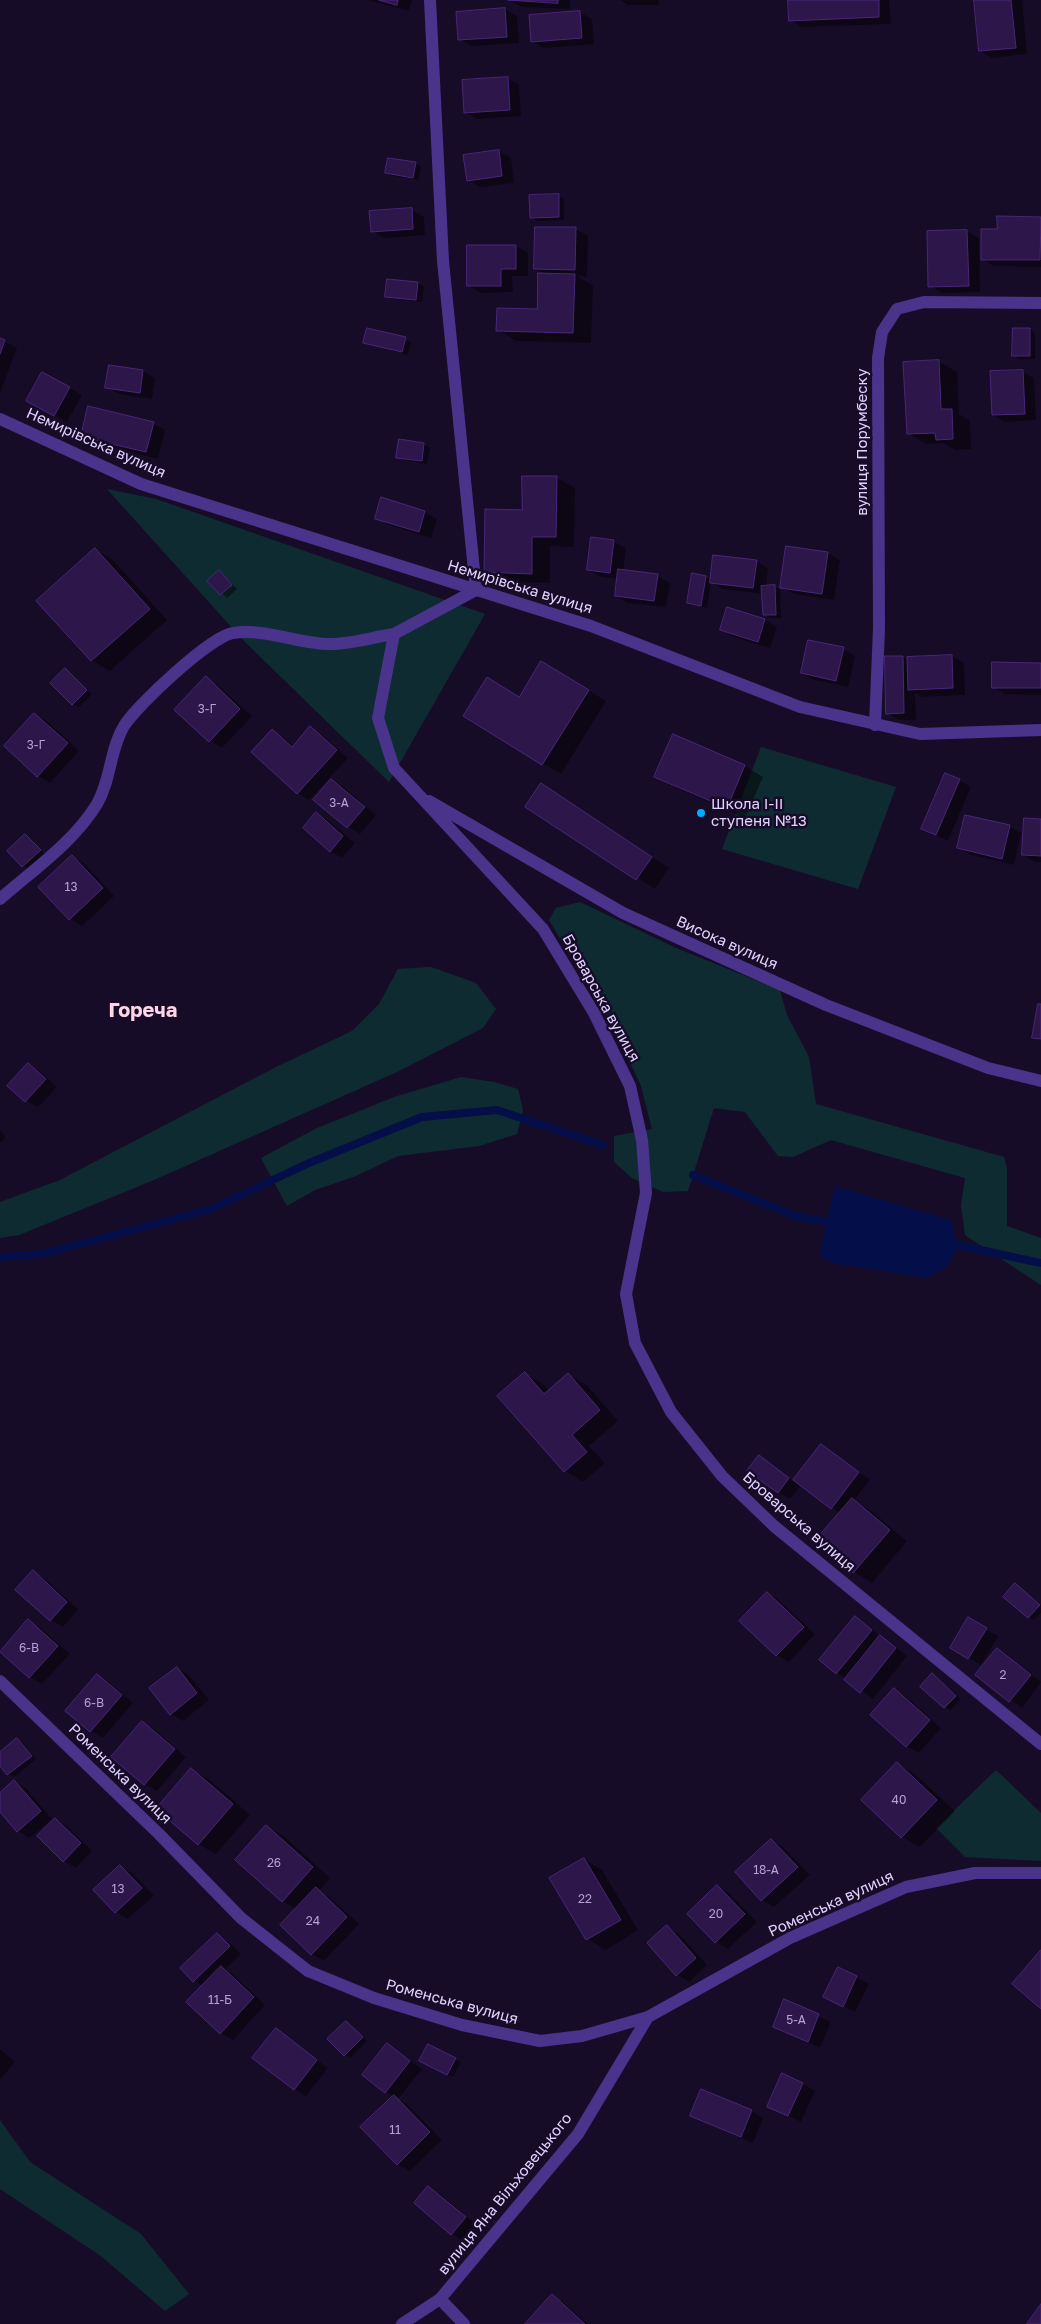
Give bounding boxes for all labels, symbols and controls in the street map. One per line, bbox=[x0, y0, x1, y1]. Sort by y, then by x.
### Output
street label: вулиця Порумбеску bbox=[853, 368, 871, 516]
street label: Немирівська вулиця bbox=[23, 404, 169, 482]
street label: Немирівська вулиця bbox=[445, 556, 595, 618]
house number: 3-Г bbox=[198, 702, 216, 716]
house number: 3-Г bbox=[27, 738, 45, 752]
place label: Школа I-II ступеня №13 bbox=[711, 795, 807, 830]
house number: 3-А bbox=[329, 796, 349, 810]
marker: Школа I-II ступеня №13 bbox=[695, 807, 707, 819]
house number: 13 bbox=[65, 880, 77, 894]
street label: Висока вулиця bbox=[673, 913, 781, 973]
street label: Броварська вулиця bbox=[558, 931, 644, 1065]
district label: Гореча bbox=[109, 999, 177, 1023]
street label: Броварська вулиця bbox=[739, 1468, 859, 1576]
house number: 6-В bbox=[19, 1641, 39, 1655]
house number: 2 bbox=[1000, 1668, 1006, 1682]
house number: 6-В bbox=[84, 1696, 104, 1710]
street label: Роменська вулиця bbox=[65, 1720, 175, 1828]
house number: 40 bbox=[892, 1793, 906, 1807]
house number: 26 bbox=[267, 1856, 281, 1870]
house number: 18-А bbox=[753, 1863, 779, 1877]
street label: Роменська вулиця bbox=[765, 1867, 897, 1941]
house number: 13 bbox=[112, 1882, 124, 1896]
house number: 22 bbox=[578, 1892, 592, 1906]
house number: 20 bbox=[709, 1907, 723, 1921]
house number: 24 bbox=[306, 1914, 320, 1928]
street label: Роменська вулиця bbox=[384, 1976, 520, 2028]
house number: 11-Б bbox=[208, 1993, 232, 2007]
house number: 5-А bbox=[786, 2013, 806, 2027]
street label: вулиця Яна Вільховецького bbox=[434, 2110, 576, 2278]
house number: 11 bbox=[389, 2123, 401, 2137]

